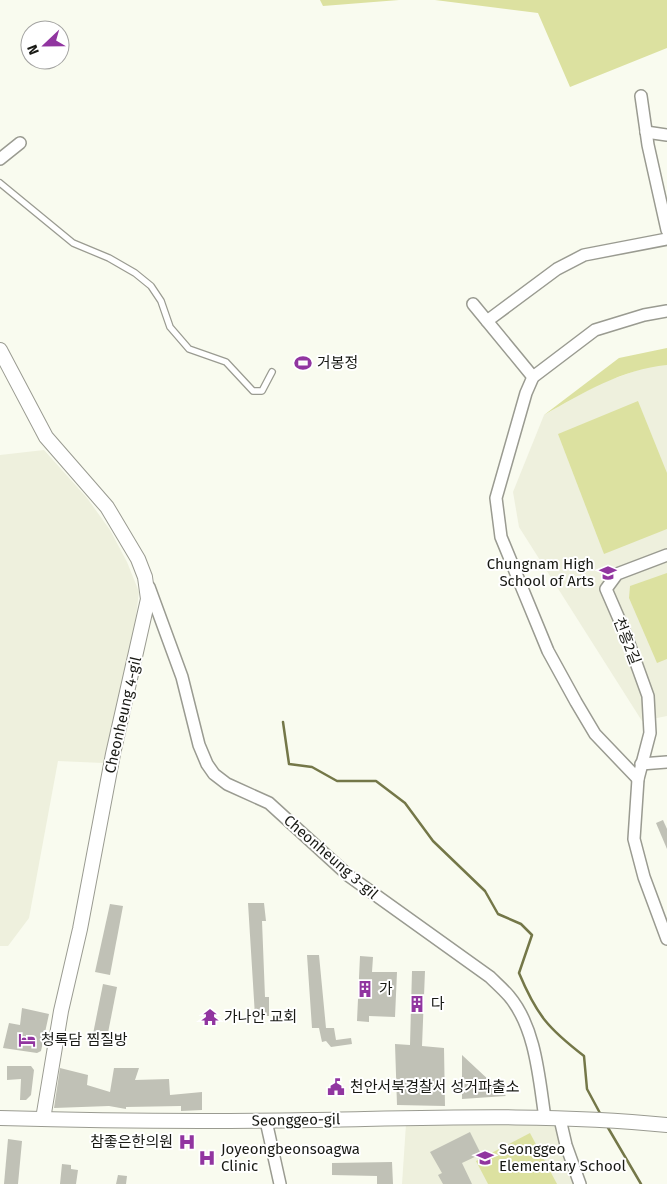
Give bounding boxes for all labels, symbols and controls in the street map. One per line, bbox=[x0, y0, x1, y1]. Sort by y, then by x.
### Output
north arrow bbox=[20, 20, 70, 70]
text: N bbox=[24, 42, 43, 57]
sports icon: 거봉정 bbox=[293, 353, 313, 373]
place label: 거봉정 bbox=[317, 354, 358, 372]
place label: Chungnam High School of Arts bbox=[487, 555, 594, 590]
school or university icon: Chungnam High School of Arts bbox=[598, 563, 618, 583]
street label: 천흥2길 bbox=[610, 615, 644, 667]
street label: Cheonheung 4-gil bbox=[101, 654, 145, 775]
street label: Cheonheung 3-gil bbox=[280, 811, 382, 903]
building icon: 가 bbox=[355, 979, 375, 999]
place label: 가 bbox=[379, 980, 393, 998]
building icon: 다 bbox=[407, 994, 427, 1014]
place label: 다 bbox=[431, 995, 445, 1013]
temple icon: 가나안 교회 bbox=[200, 1007, 220, 1027]
place label: 가나안 교회 bbox=[224, 1008, 297, 1026]
hotel icon: 청록담 찜질방 bbox=[17, 1030, 37, 1050]
place label: 청록담 찜질방 bbox=[41, 1031, 128, 1049]
public building icon: 천안서북경찰서 성거파출소 bbox=[326, 1077, 346, 1097]
place label: 천안서북경찰서 성거파출소 bbox=[350, 1078, 520, 1096]
street label: Seonggeo-gil bbox=[252, 1110, 341, 1130]
hospital icon: 참좋은한의원 bbox=[177, 1132, 197, 1152]
place label: 참좋은한의원 bbox=[90, 1133, 173, 1151]
place label: Joyeongbeonsoagwa Clinic bbox=[221, 1140, 360, 1175]
place label: Seonggeo Elementary School bbox=[499, 1140, 627, 1175]
hospital icon: Joyeongbeonsoagwa Clinic bbox=[197, 1148, 217, 1168]
school or university icon: Seonggeo Elementary School bbox=[475, 1148, 495, 1168]

